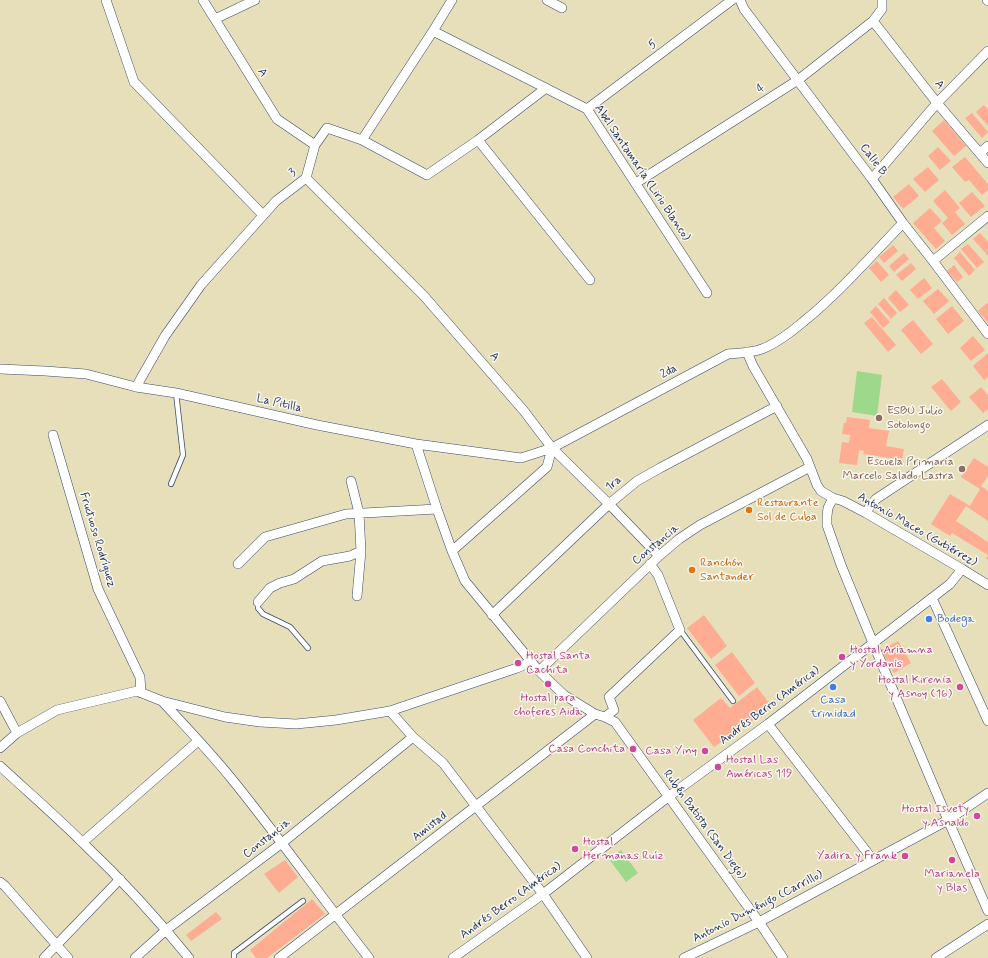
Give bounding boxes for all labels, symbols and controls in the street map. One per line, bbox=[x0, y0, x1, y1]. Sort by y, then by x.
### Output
street label: 5 bbox=[646, 37, 660, 53]
street label: A bbox=[254, 66, 270, 80]
street label: A bbox=[931, 77, 947, 93]
street label: 4 bbox=[754, 81, 768, 97]
street label: Abel Santamaría (Lirio Blanco) bbox=[591, 102, 693, 244]
street label: Calle B bbox=[856, 141, 890, 179]
street label: 3 bbox=[286, 166, 300, 180]
street label: A bbox=[486, 349, 502, 365]
street label: 2da bbox=[658, 362, 680, 382]
street label: La Pitilla bbox=[255, 392, 303, 416]
place label: ESBU Julio Sotolongo bbox=[887, 404, 943, 432]
marker: ESBU Julio Sotolongo bbox=[874, 413, 884, 423]
place label: Escuela Primaria Marcelo Salado Lastra bbox=[843, 455, 954, 483]
marker: Escuela Primaria Marcelo Salado Lastra bbox=[957, 464, 967, 474]
street label: 1ra bbox=[603, 473, 625, 495]
street label: Antonio Maceo (Gutiérrez) bbox=[855, 490, 979, 570]
street label: Fructuoso Rodríguez bbox=[76, 491, 118, 589]
place label: Restaurante Sol de Cuba bbox=[757, 496, 819, 524]
marker: Restaurante Sol de Cuba bbox=[744, 505, 754, 515]
street label: Constancia bbox=[630, 521, 682, 569]
place label: Ranchón Santander bbox=[700, 556, 754, 584]
marker: Ranchón Santander bbox=[687, 565, 697, 575]
place label: Bodega bbox=[937, 612, 975, 626]
marker: Bodega bbox=[924, 614, 934, 624]
place label: Hostal Ariamna y Yordanis bbox=[850, 643, 933, 671]
place label: Hostal Santa Cachita bbox=[526, 649, 590, 677]
marker: Hostal Ariamna y Yordanis bbox=[837, 652, 847, 662]
marker: Hostal Santa Cachita bbox=[513, 658, 523, 668]
street label: Andrés Berro (América) bbox=[717, 664, 823, 748]
place label: Hostal Kirenia y Asnoy (16) bbox=[878, 673, 952, 701]
marker: Hostal para choferes Aida bbox=[543, 679, 553, 689]
marker: Casa trinidad bbox=[828, 682, 838, 692]
marker: Hostal Kirenia y Asnoy (16) bbox=[955, 682, 965, 692]
place label: Hostal para choferes Aida bbox=[514, 691, 582, 719]
place label: Casa trinidad bbox=[810, 693, 856, 721]
place label: Casa Conchita bbox=[548, 742, 625, 756]
marker: Casa Conchita bbox=[628, 744, 638, 754]
place label: Casa Yiny bbox=[645, 744, 697, 758]
marker: Casa Yiny bbox=[700, 746, 710, 756]
place label: Hostal Las Américas 119 bbox=[726, 753, 792, 781]
marker: Hostal Las Américas 119 bbox=[713, 762, 723, 772]
street label: Rubén Batista (San Diego) bbox=[660, 768, 748, 882]
place label: Hostal Isvety y Asnaldo bbox=[902, 802, 969, 830]
street label: Amistad bbox=[410, 809, 450, 845]
marker: Hostal Isvety y Asnaldo bbox=[972, 811, 982, 821]
street label: Constancia bbox=[240, 816, 294, 862]
place label: Hostal Hermanas Ruíz bbox=[583, 835, 664, 863]
marker: Hostal Hermanas Ruíz bbox=[570, 844, 580, 854]
place label: Yadira y Frank bbox=[816, 849, 897, 863]
marker: Yadira y Frank bbox=[900, 851, 910, 861]
marker: Marianela y Blas bbox=[947, 855, 957, 865]
street label: Andrés Berro (América) bbox=[458, 859, 564, 943]
place label: Marianela y Blas bbox=[924, 867, 980, 895]
street label: Antonio Duménigo (Carrillo) bbox=[691, 868, 825, 946]

